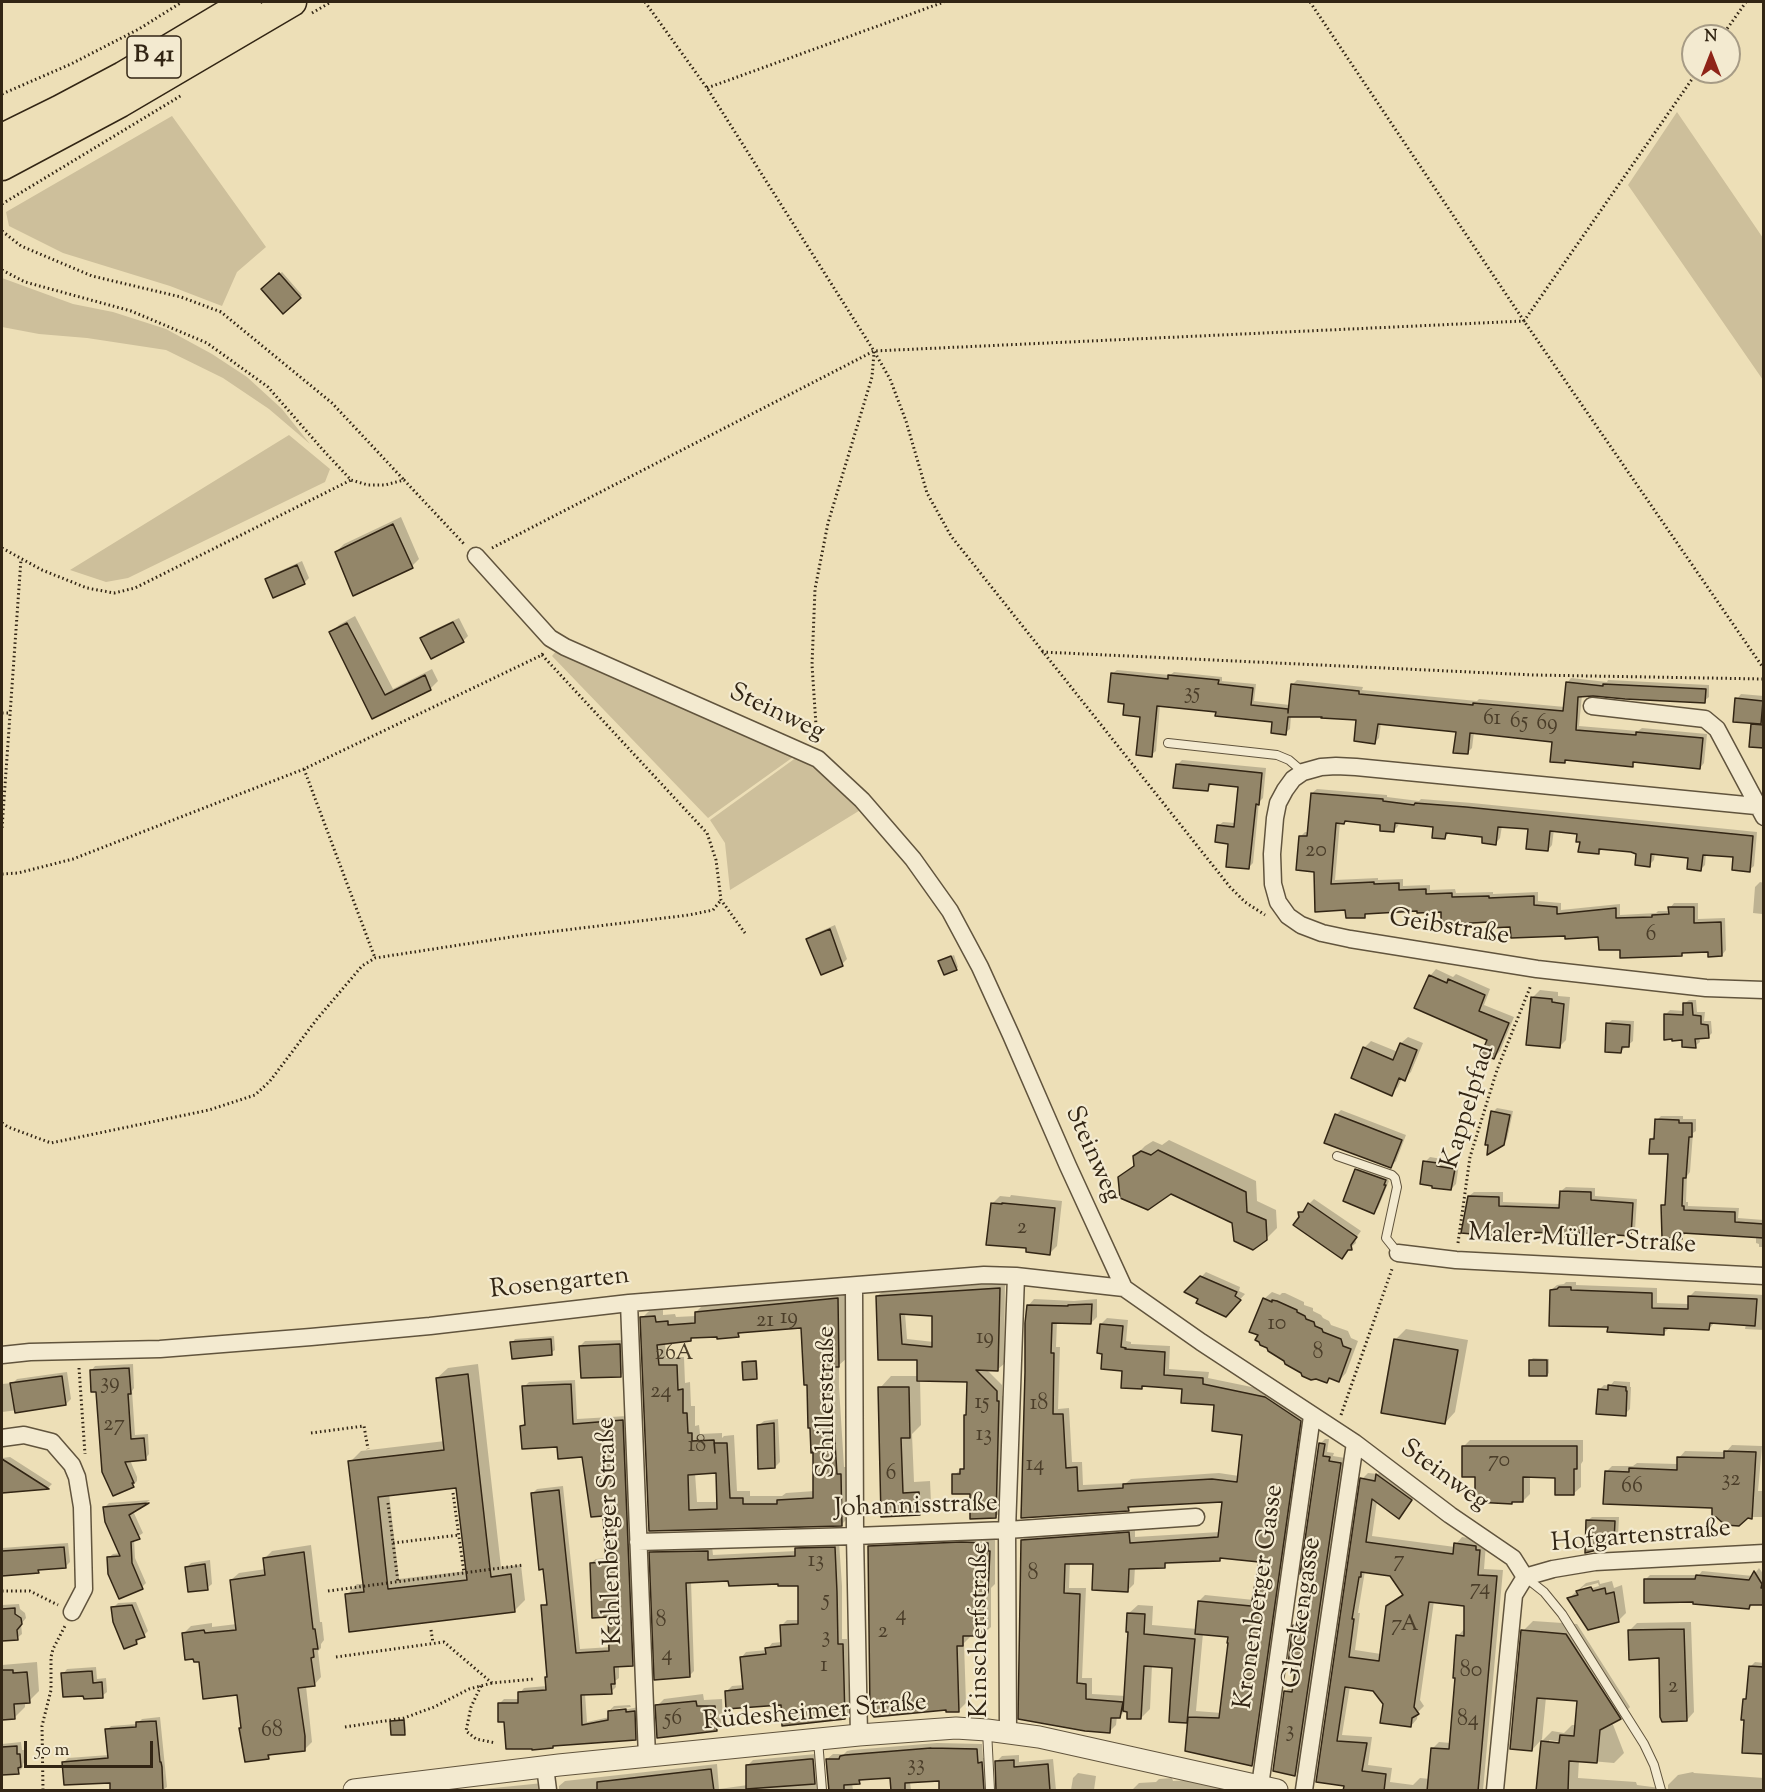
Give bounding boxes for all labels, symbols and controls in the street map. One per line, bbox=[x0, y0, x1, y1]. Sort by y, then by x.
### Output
north arrow bbox=[1681, 24, 1741, 84]
text: N bbox=[1705, 26, 1717, 49]
road number: B 41 bbox=[127, 36, 181, 78]
street label: Steinweg bbox=[723, 678, 829, 750]
house number: 35 bbox=[1184, 681, 1200, 707]
house number: 61 bbox=[1483, 707, 1501, 733]
house number: 65 bbox=[1510, 710, 1528, 736]
house number: 69 bbox=[1536, 712, 1558, 738]
house number: 20 bbox=[1305, 839, 1327, 865]
street label: Geibstraße bbox=[1387, 904, 1511, 954]
house number: 6 bbox=[1646, 923, 1656, 949]
street label: Kappelpfad bbox=[1436, 1041, 1504, 1173]
street label: Steinweg bbox=[1056, 1102, 1126, 1208]
house number: 2 bbox=[1017, 1216, 1027, 1242]
street label: Maler-Müller-Straße bbox=[1467, 1219, 1697, 1263]
street label: Rosengarten bbox=[489, 1262, 631, 1308]
house number: 19 bbox=[780, 1306, 798, 1332]
house number: 21 bbox=[756, 1309, 774, 1335]
house number: 10 bbox=[1268, 1312, 1286, 1338]
street label: Schillerstraße bbox=[813, 1326, 845, 1478]
house number: 19 bbox=[976, 1326, 994, 1352]
house number: 8 bbox=[1313, 1341, 1323, 1367]
house number: 26A bbox=[655, 1342, 693, 1368]
house number: 39 bbox=[100, 1371, 120, 1397]
house number: 24 bbox=[650, 1380, 672, 1406]
house number: 15 bbox=[974, 1391, 990, 1417]
house number: 18 bbox=[1030, 1392, 1048, 1418]
house number: 27 bbox=[103, 1413, 125, 1439]
street label: Kahlenberger Straße bbox=[592, 1416, 632, 1646]
house number: 13 bbox=[976, 1423, 992, 1449]
house number: 18 bbox=[688, 1434, 706, 1460]
street label: Steinweg bbox=[1393, 1434, 1493, 1520]
house number: 70 bbox=[1488, 1449, 1510, 1475]
house number: 14 bbox=[1026, 1453, 1044, 1479]
house number: 6 bbox=[886, 1462, 896, 1488]
house number: 32 bbox=[1721, 1468, 1741, 1494]
house number: 66 bbox=[1621, 1475, 1643, 1501]
street label: Kronenberger Gasse bbox=[1230, 1483, 1292, 1711]
street label: Johannisstraße bbox=[834, 1490, 998, 1526]
street label: Hofgartenstraße bbox=[1550, 1515, 1732, 1561]
street label: Glockengasse bbox=[1278, 1535, 1330, 1691]
street label: Kinscherfstraße bbox=[966, 1542, 998, 1718]
house number: 13 bbox=[808, 1549, 824, 1575]
house number: 7 bbox=[1393, 1549, 1405, 1575]
house number: 8 bbox=[1028, 1562, 1038, 1588]
house number: 74 bbox=[1470, 1577, 1490, 1603]
house number: 5 bbox=[822, 1588, 830, 1614]
house number: 4 bbox=[895, 1603, 907, 1629]
house number: 8 bbox=[656, 1609, 666, 1635]
house number: 7A bbox=[1391, 1613, 1419, 1639]
house number: 2 bbox=[878, 1620, 888, 1646]
house number: 3 bbox=[822, 1625, 830, 1651]
house number: 4 bbox=[661, 1643, 673, 1669]
house number: 1 bbox=[820, 1654, 828, 1680]
house number: 80 bbox=[1460, 1659, 1482, 1685]
house number: 2 bbox=[1668, 1675, 1678, 1701]
street label: Rüdesheimer Straße bbox=[702, 1689, 928, 1739]
house number: 56 bbox=[664, 1707, 682, 1733]
house number: 84 bbox=[1457, 1708, 1479, 1734]
house number: 68 bbox=[261, 1719, 283, 1745]
house number: 3 bbox=[1286, 1719, 1294, 1745]
scale bar bbox=[27, 1729, 156, 1767]
text: 50 m bbox=[35, 1738, 69, 1764]
house number: 33 bbox=[907, 1753, 925, 1779]

